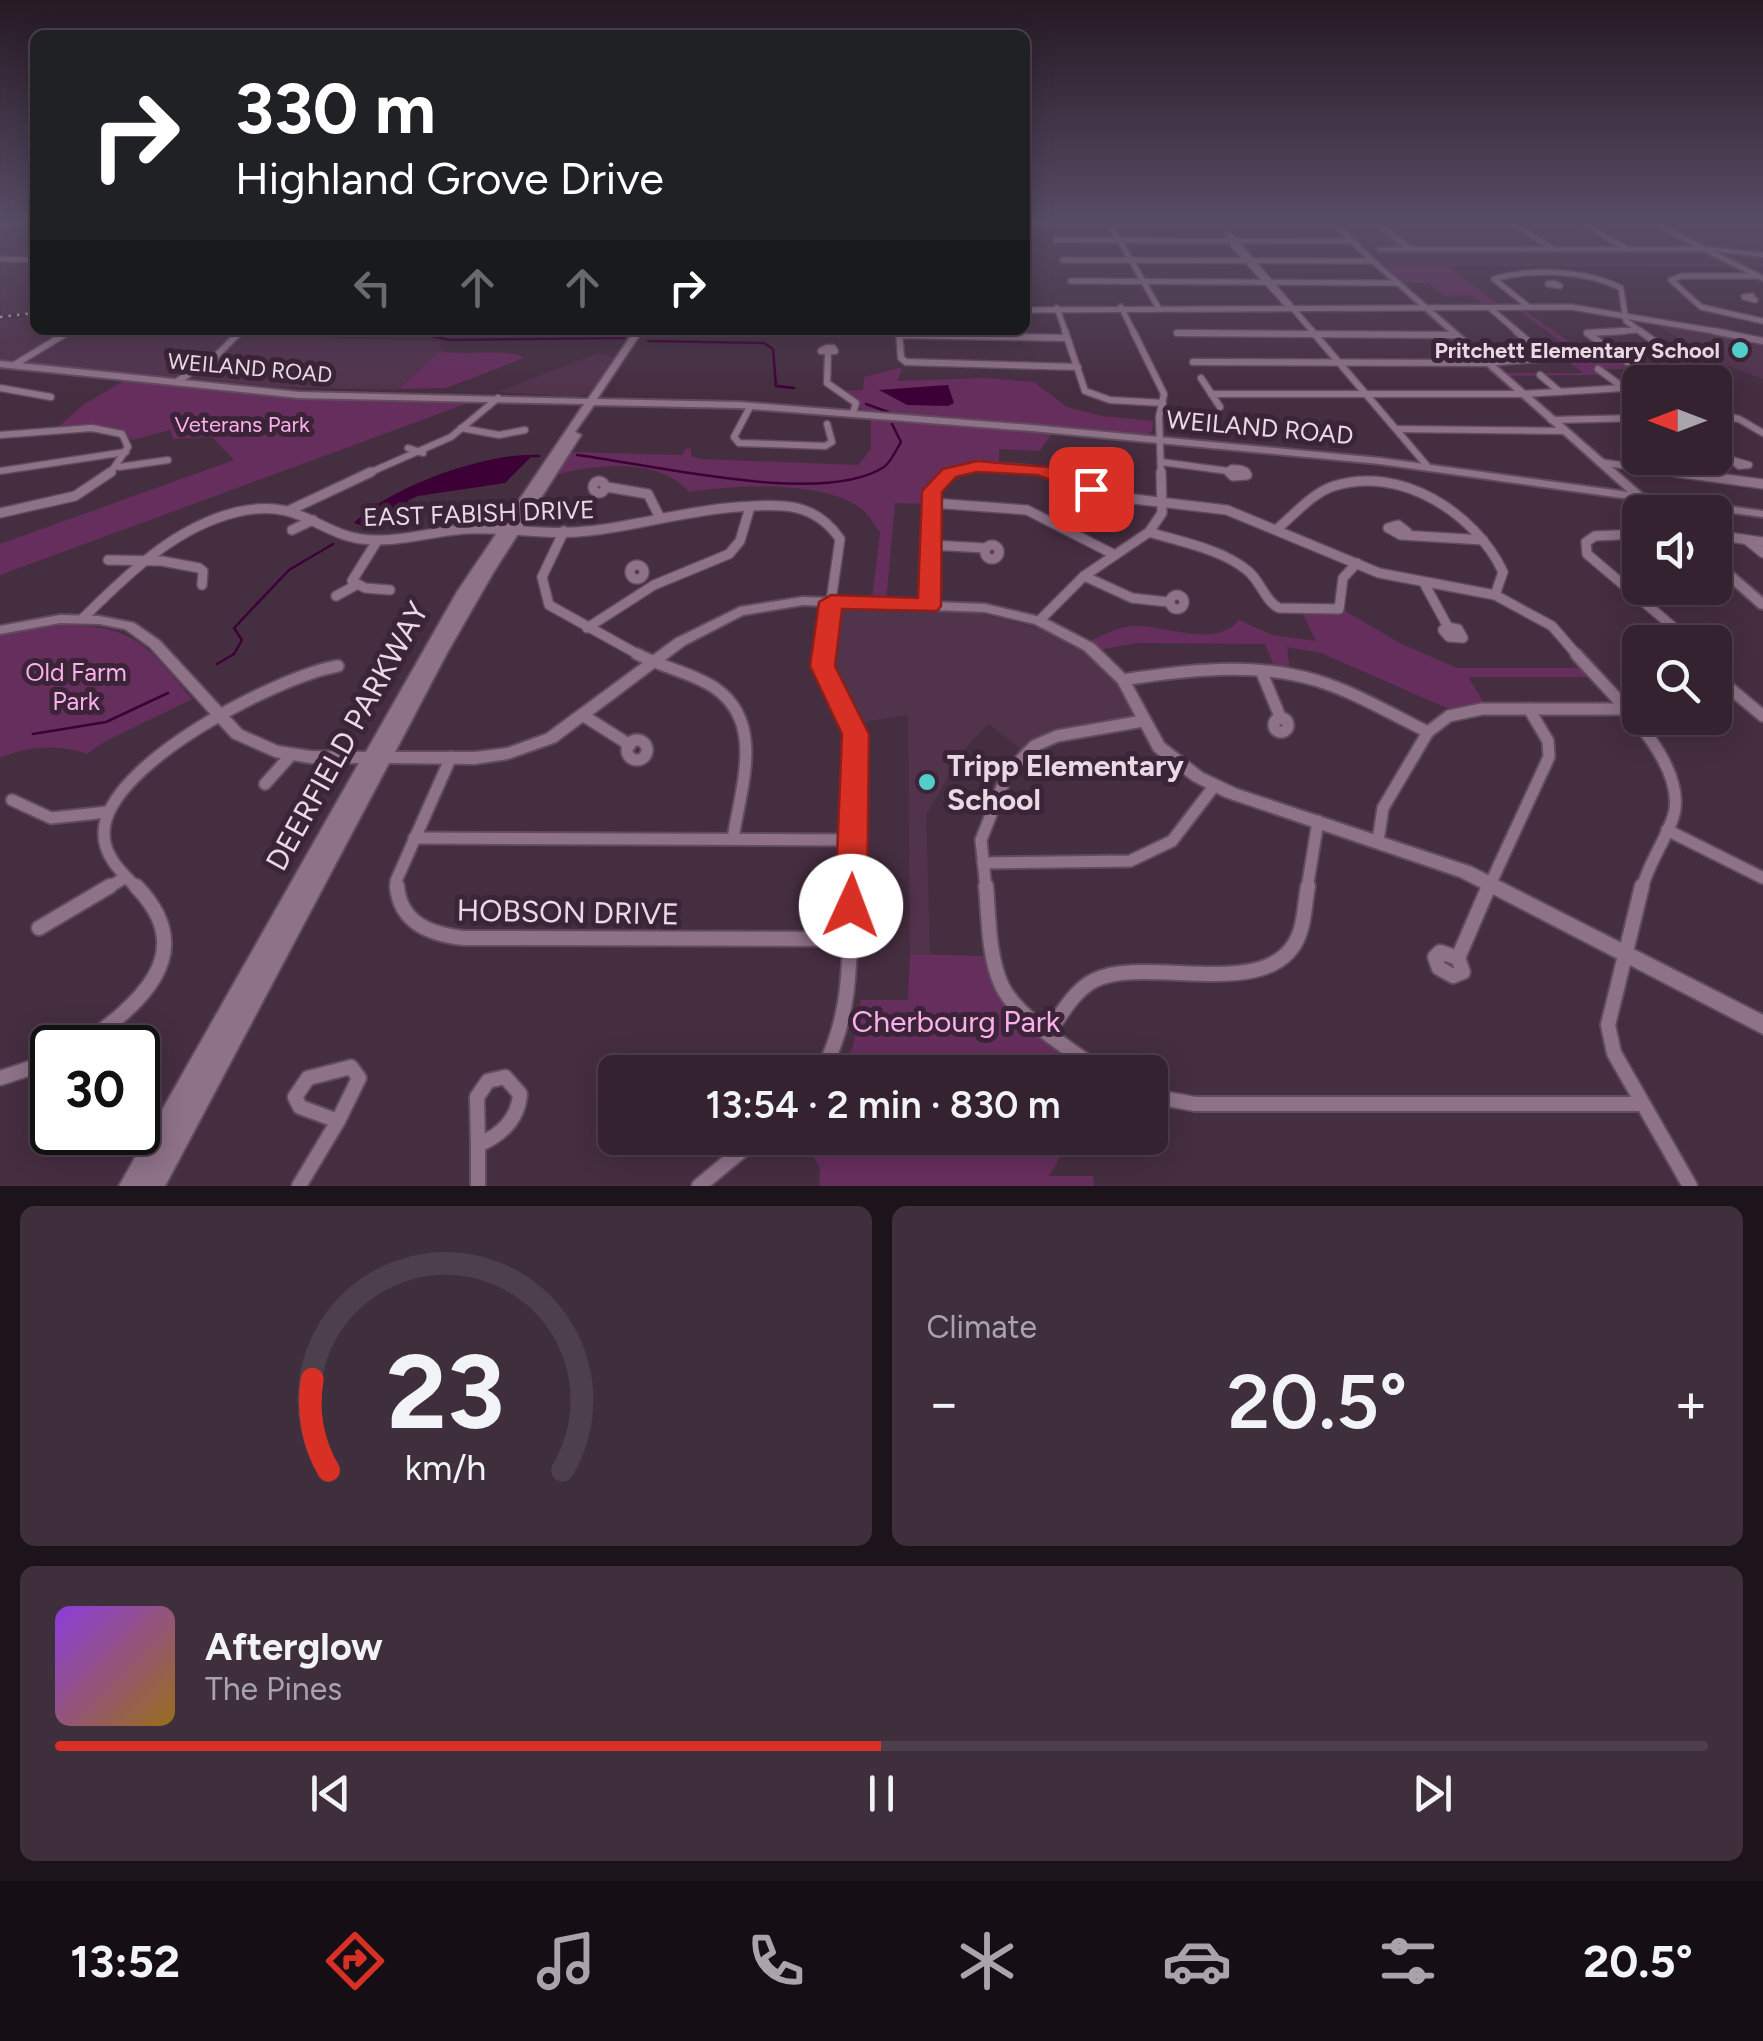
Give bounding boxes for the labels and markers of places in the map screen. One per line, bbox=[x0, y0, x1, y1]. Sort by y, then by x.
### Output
place label: Pritchett Elementary School bbox=[1434, 337, 1720, 364]
marker: Pritchett Elementary School bbox=[1729, 339, 1751, 361]
pin bbox=[1049, 447, 1134, 532]
place label: Tripp Elementary School bbox=[947, 747, 1184, 818]
marker: Tripp Elementary School bbox=[916, 771, 938, 793]

